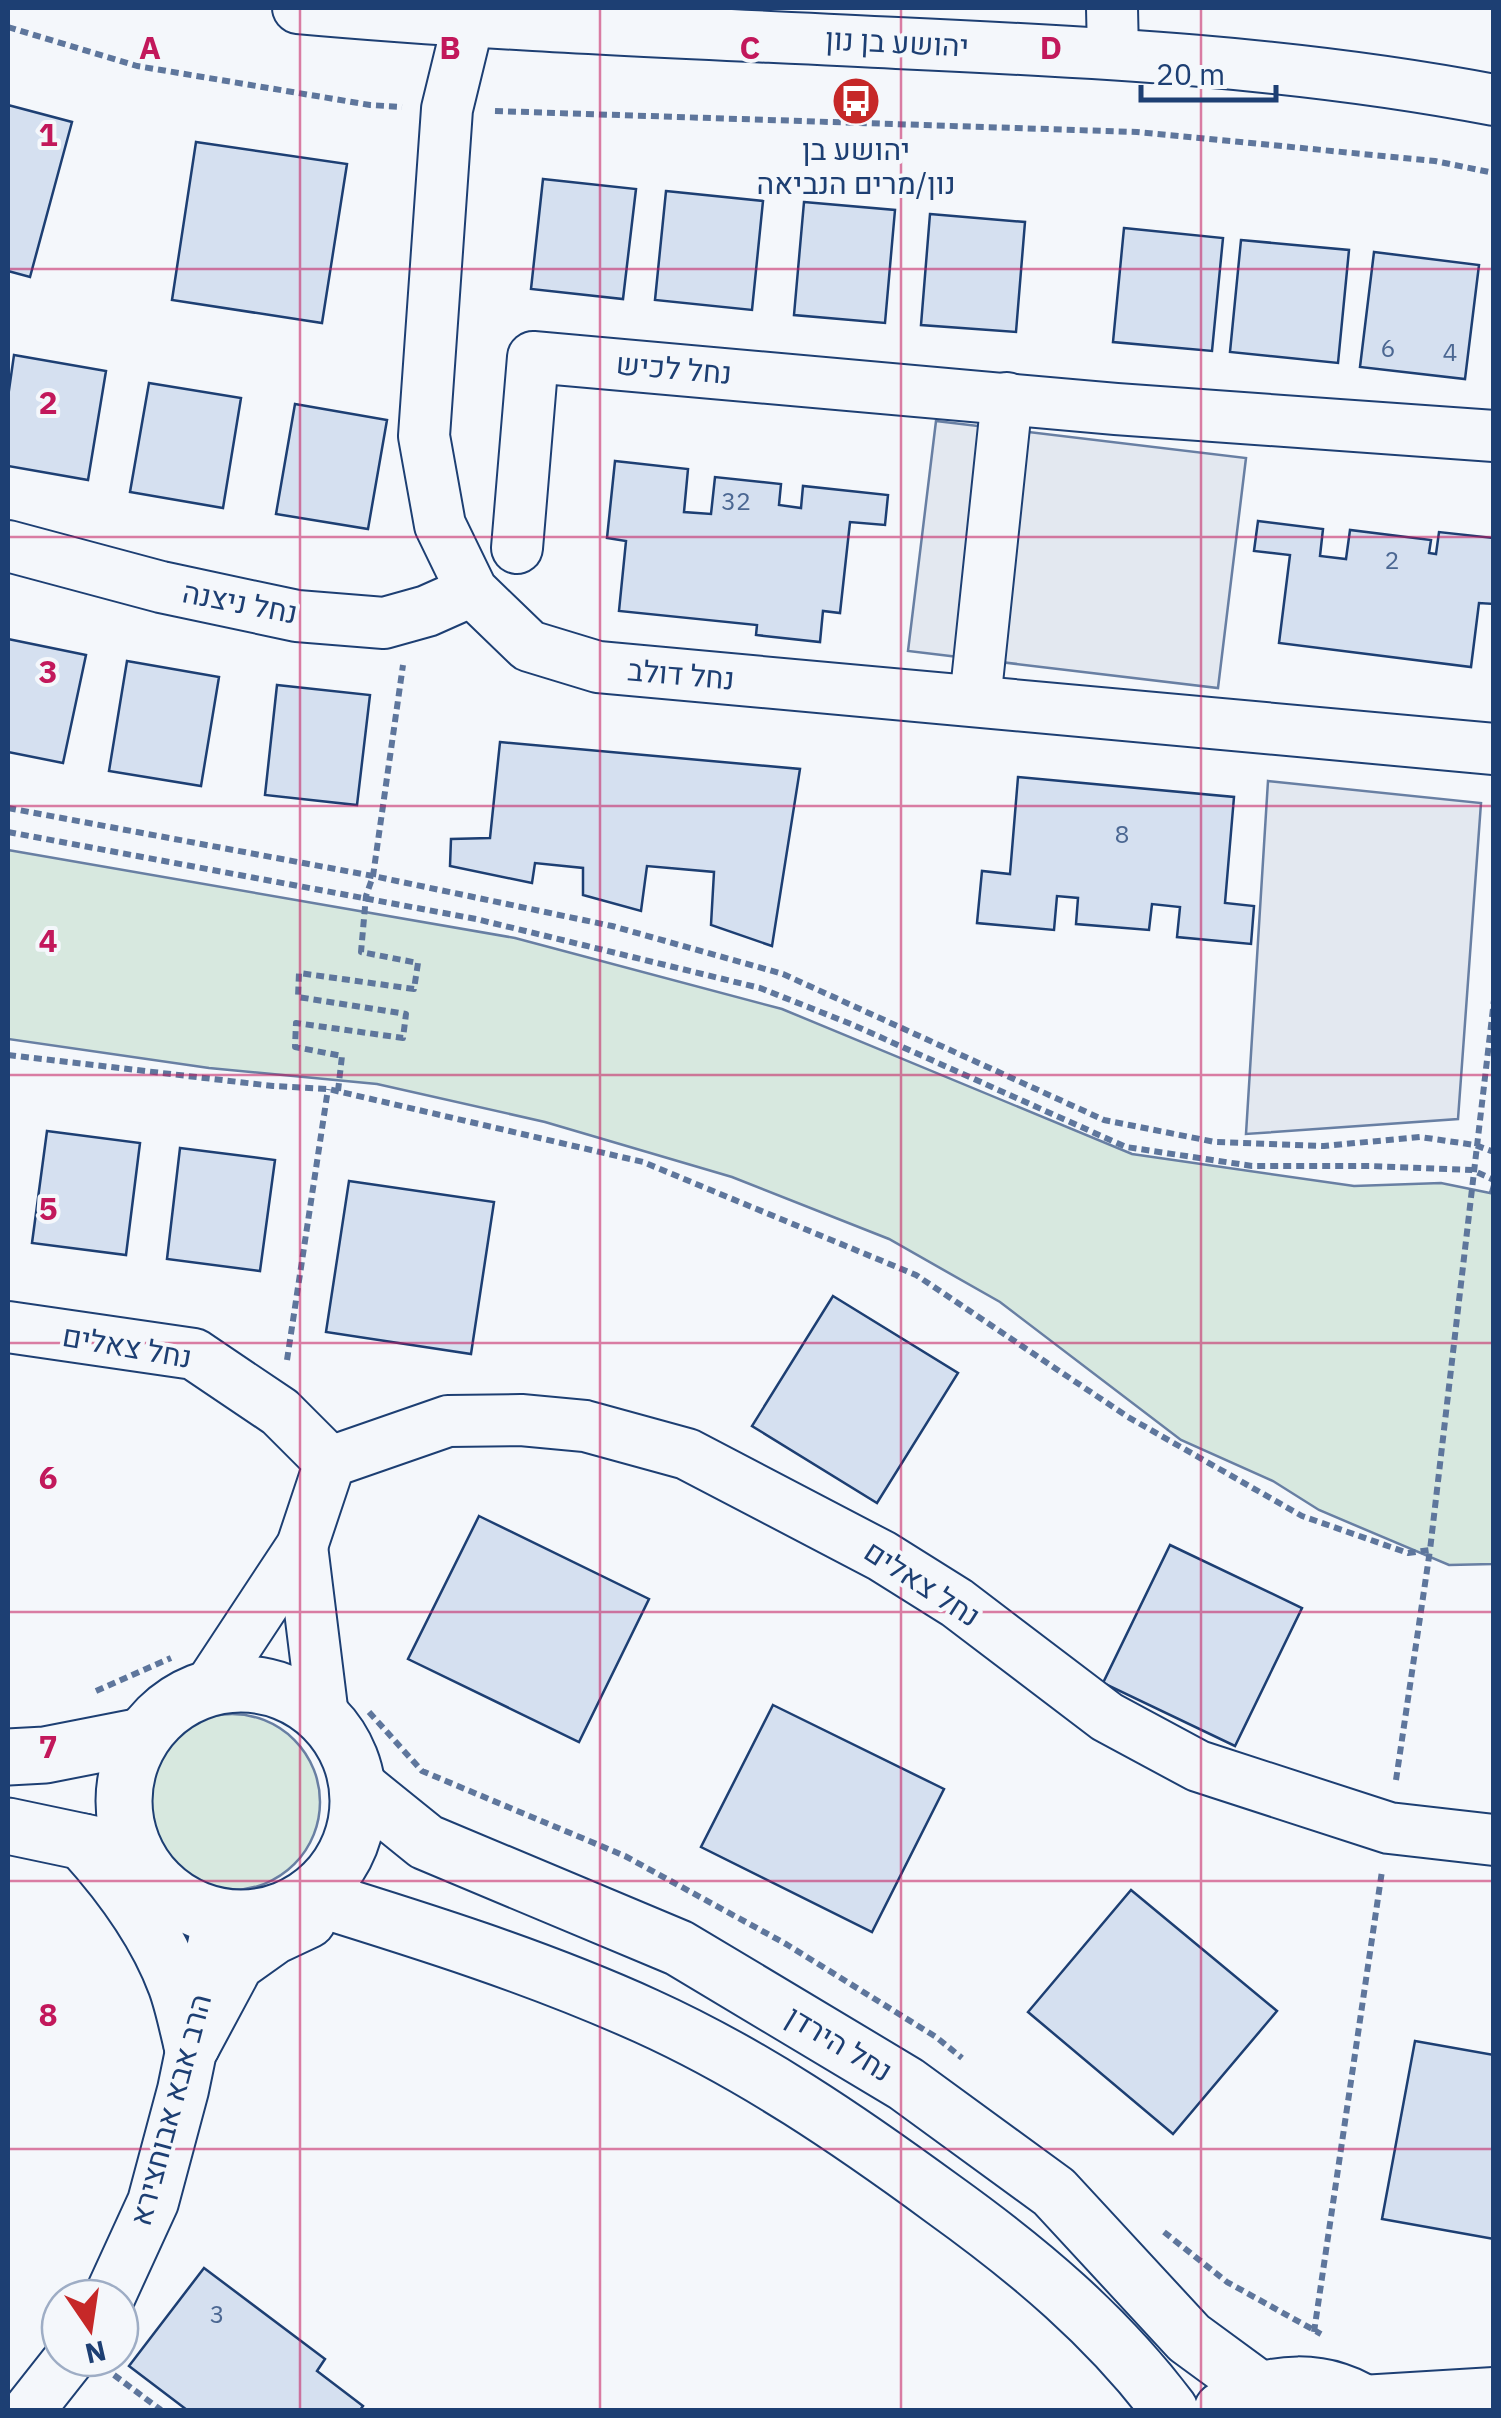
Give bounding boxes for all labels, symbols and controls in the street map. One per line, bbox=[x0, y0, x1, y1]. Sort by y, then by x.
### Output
street label: יהושע בן נון bbox=[824, 18, 970, 65]
text: A bbox=[139, 26, 161, 68]
text: B bbox=[439, 26, 461, 68]
text: C bbox=[740, 26, 760, 68]
text: D bbox=[1040, 26, 1062, 68]
scale bar bbox=[1141, 40, 1276, 102]
text: 20 m bbox=[1156, 54, 1225, 93]
bus stop icon: יהושע בן נון/מרים הנביאה bbox=[830, 75, 882, 127]
text: 1 bbox=[38, 113, 58, 155]
place label: יהושע בן נון/מרים הנביאה bbox=[756, 129, 956, 202]
house number: 6 bbox=[1380, 331, 1396, 364]
house number: 4 bbox=[1442, 335, 1458, 368]
street label: נחל לכיש bbox=[615, 343, 734, 392]
text: 2 bbox=[38, 381, 58, 423]
house number: 32 bbox=[721, 484, 751, 517]
house number: 2 bbox=[1384, 543, 1400, 576]
street label: נחל ניצנה bbox=[179, 571, 301, 632]
street label: נחל דולב bbox=[626, 649, 736, 698]
text: 3 bbox=[38, 650, 58, 692]
house number: 8 bbox=[1114, 817, 1130, 850]
text: 4 bbox=[38, 919, 58, 961]
text: 5 bbox=[38, 1187, 58, 1229]
street label: נחל צאלים bbox=[60, 1315, 195, 1376]
text: 6 bbox=[38, 1456, 58, 1498]
street label: נחל צאלים bbox=[857, 1531, 988, 1635]
text: 7 bbox=[38, 1725, 58, 1767]
street label: הרב אבא אבוחצירא bbox=[120, 1990, 219, 2230]
text: 8 bbox=[38, 1993, 58, 2035]
street label: נחל הירדן bbox=[779, 1996, 900, 2090]
north arrow bbox=[40, 2278, 140, 2378]
house number: 3 bbox=[209, 2297, 225, 2330]
text: N bbox=[82, 2333, 110, 2373]

